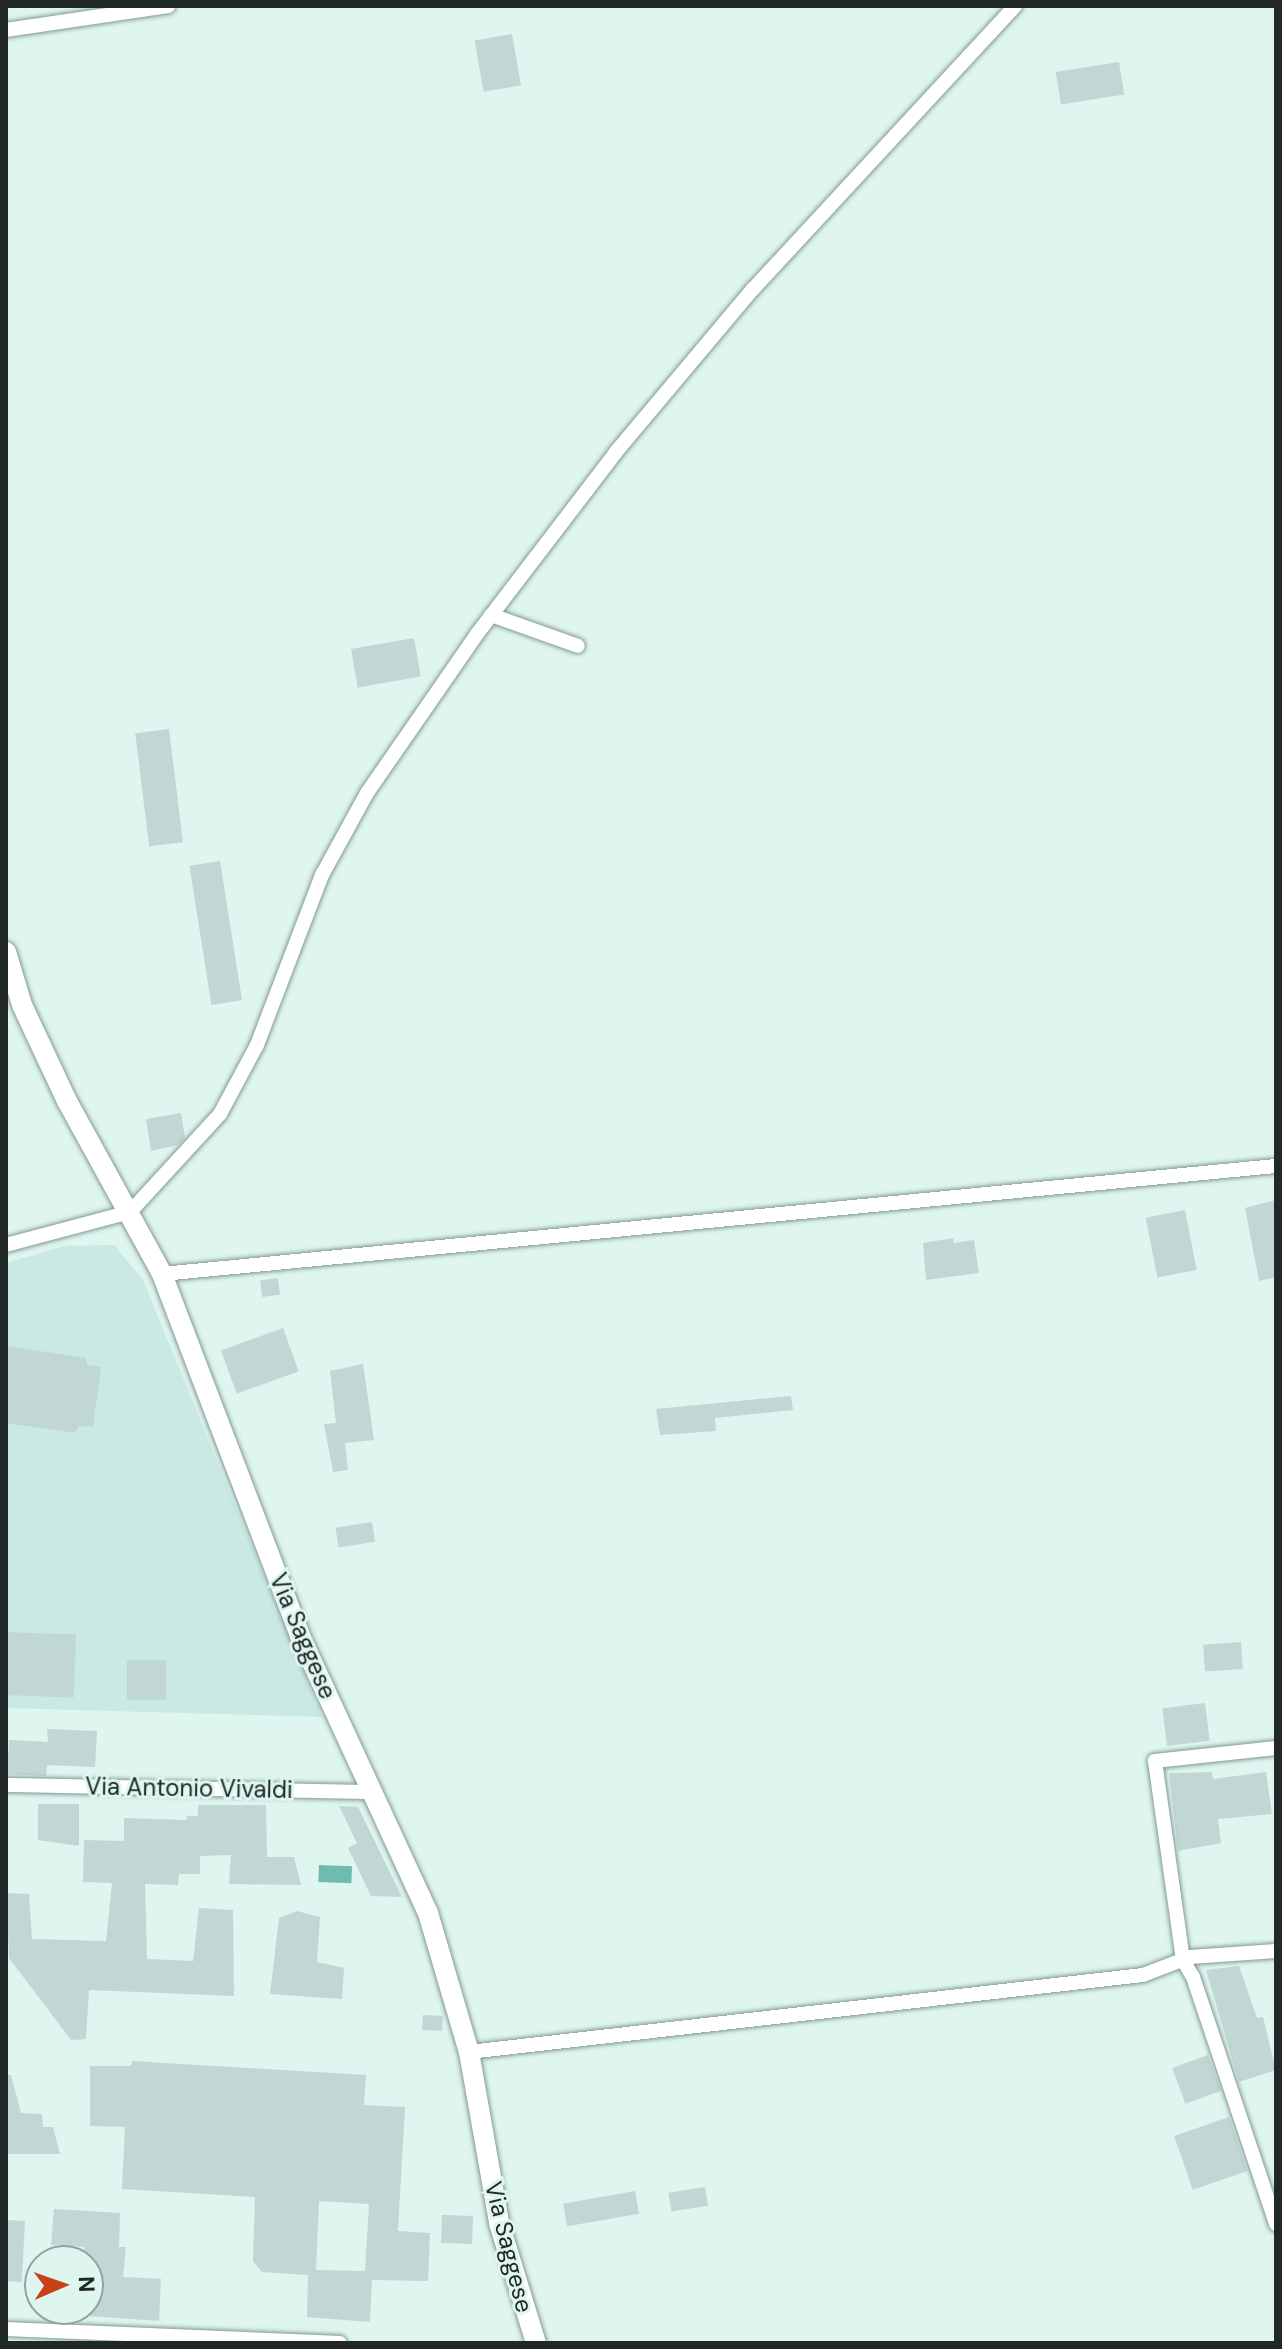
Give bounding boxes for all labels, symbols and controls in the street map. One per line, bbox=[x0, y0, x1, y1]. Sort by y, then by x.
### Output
street label: Via Saggese bbox=[264, 1569, 342, 1703]
street label: Via Antonio Vivaldi bbox=[85, 1772, 293, 1804]
street label: Via Saggese bbox=[479, 2179, 539, 2315]
north arrow bbox=[24, 2245, 104, 2325]
text: N bbox=[72, 2276, 101, 2293]

